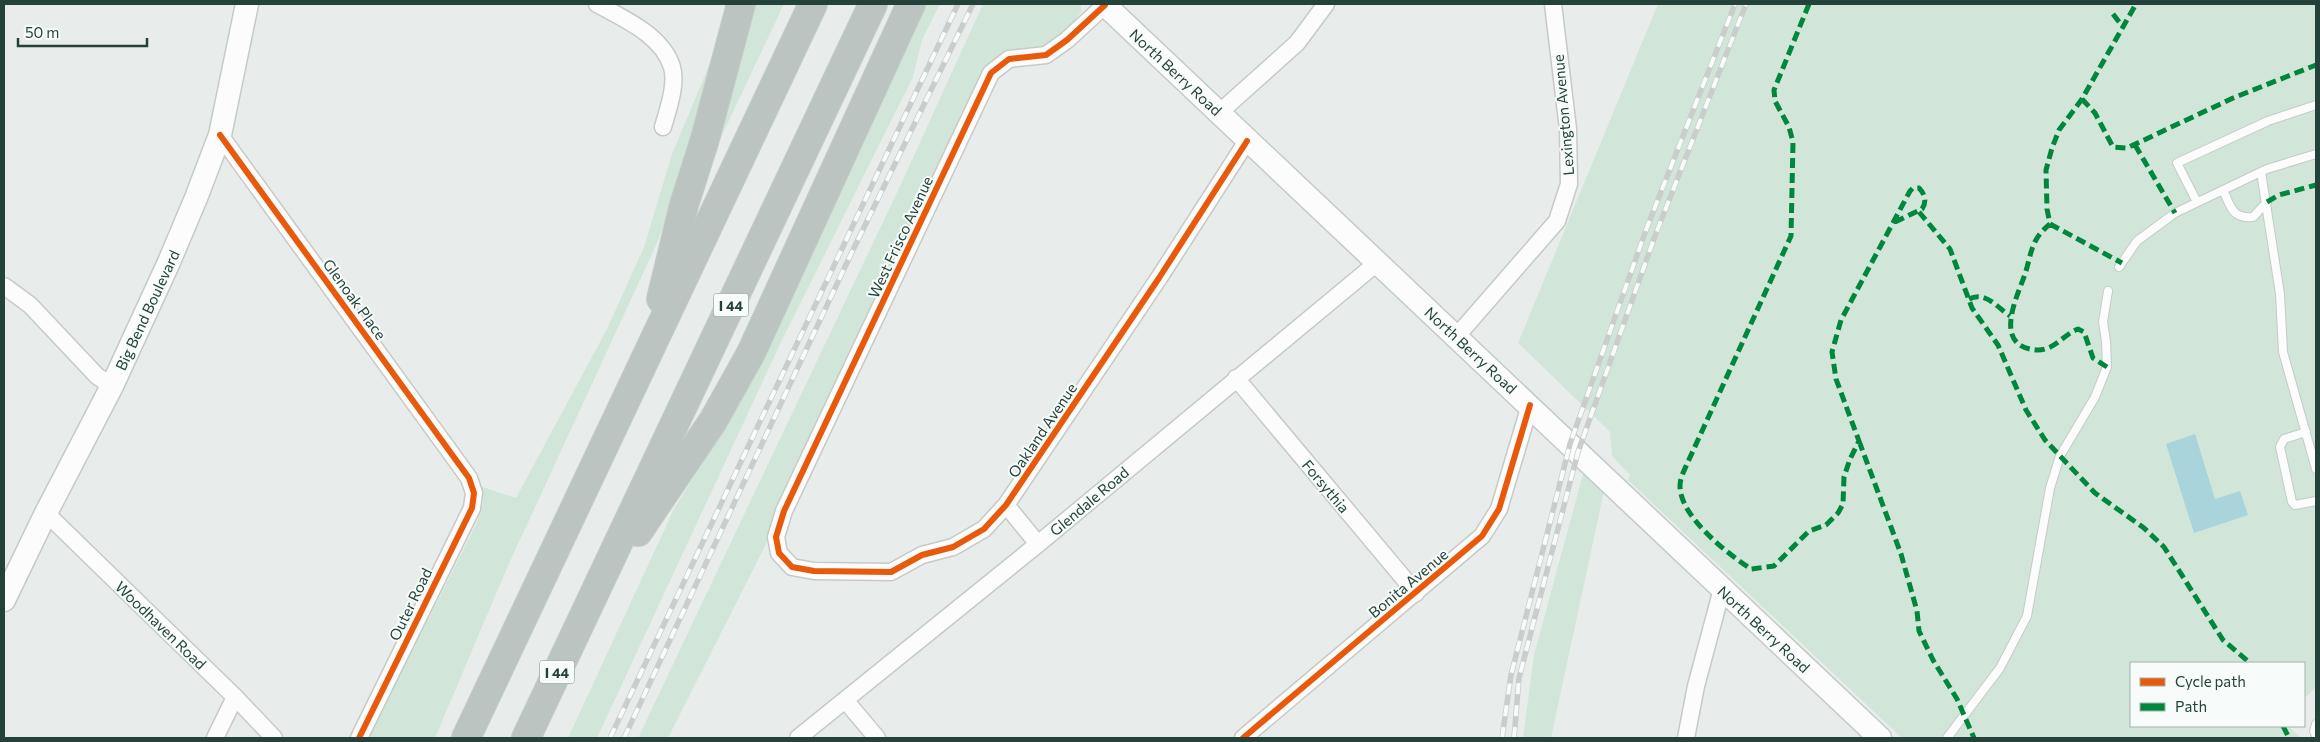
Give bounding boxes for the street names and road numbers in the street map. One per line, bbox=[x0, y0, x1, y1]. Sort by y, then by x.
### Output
street label: North Berry Road bbox=[1126, 25, 1226, 119]
street label: Lexington Avenue bbox=[1549, 54, 1577, 176]
street label: West Frisco Avenue bbox=[864, 173, 936, 301]
street label: Big Bend Boulevard bbox=[111, 247, 183, 373]
street label: Glenoak Place bbox=[320, 255, 390, 343]
road number: I 44 bbox=[714, 294, 748, 316]
street label: North Berry Road bbox=[1421, 303, 1521, 397]
street label: Oakland Avenue bbox=[1004, 379, 1080, 481]
street label: Forsythia bbox=[1299, 456, 1353, 516]
street label: Glendale Road bbox=[1046, 463, 1132, 539]
street label: Bonita Avenue bbox=[1365, 545, 1451, 621]
street label: Outer Road bbox=[385, 565, 435, 643]
street label: Woodhaven Road bbox=[112, 577, 210, 673]
street label: North Berry Road bbox=[1714, 582, 1814, 676]
road number: I 44 bbox=[540, 660, 574, 684]

